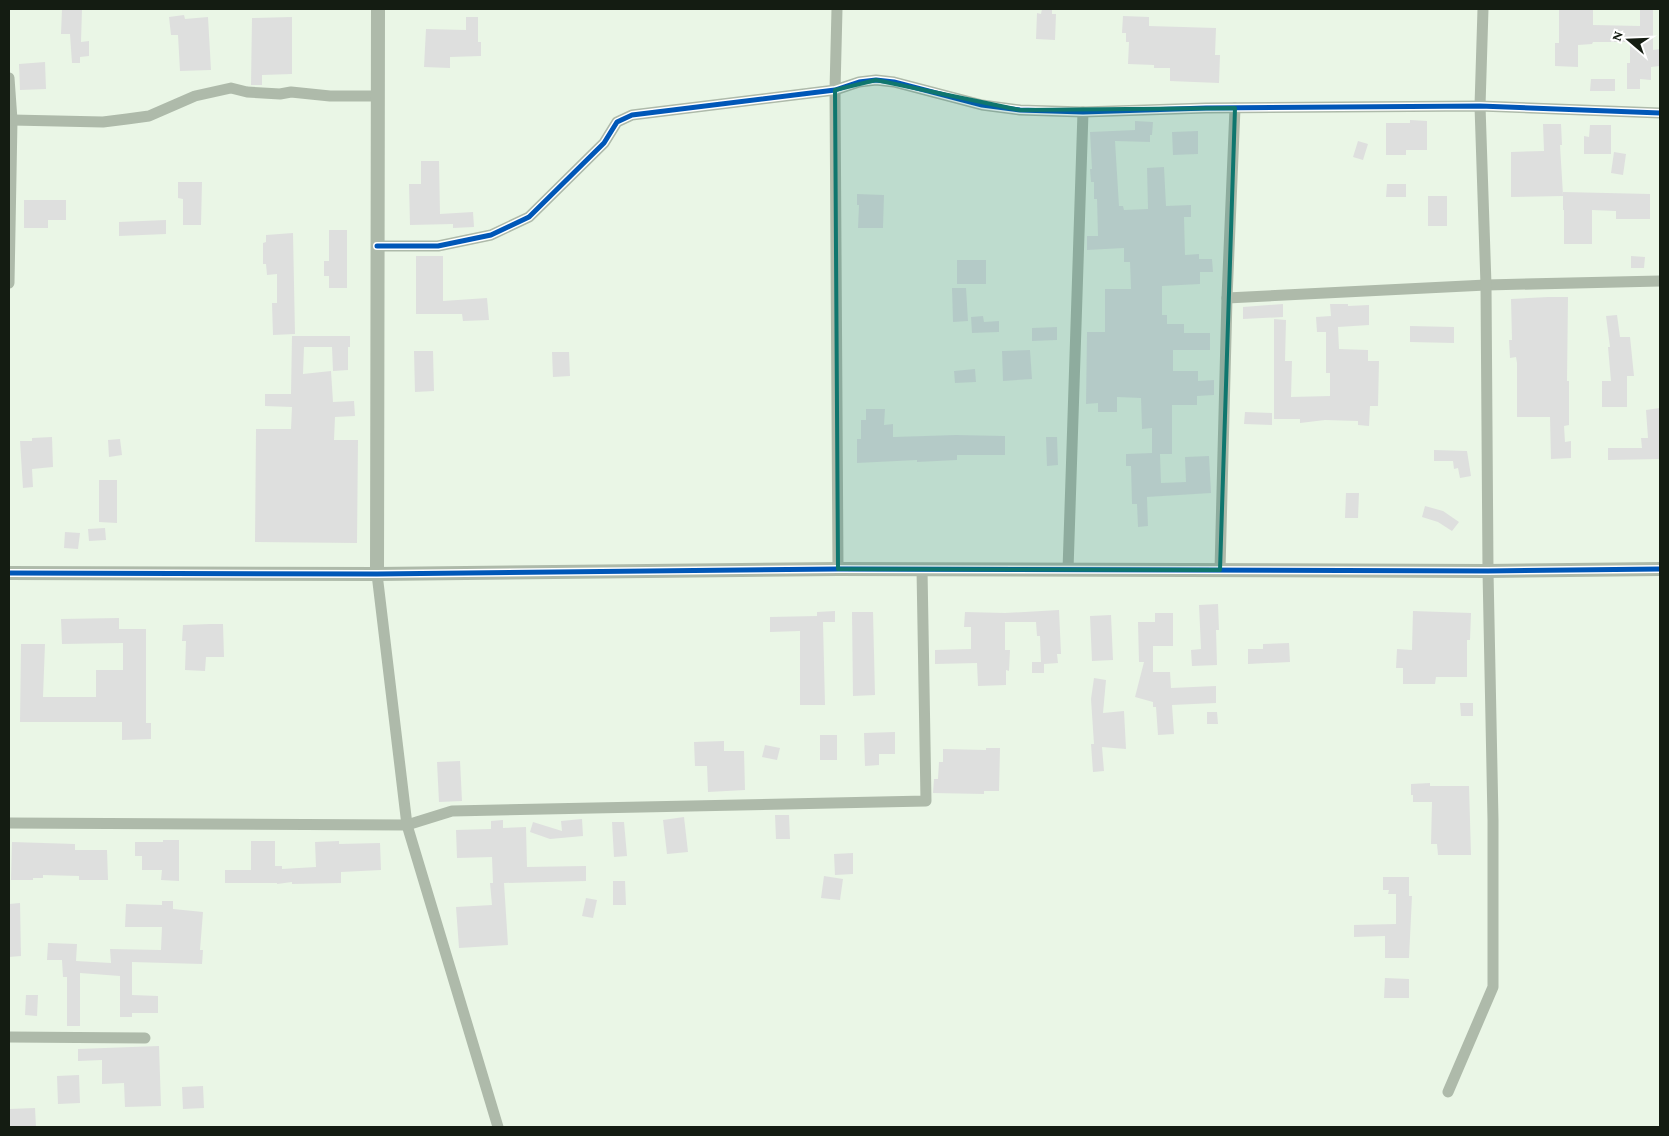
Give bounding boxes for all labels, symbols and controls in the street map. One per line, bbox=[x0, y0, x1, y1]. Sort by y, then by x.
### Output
north arrow bbox=[1604, 15, 1654, 65]
text: N bbox=[1608, 28, 1626, 43]

